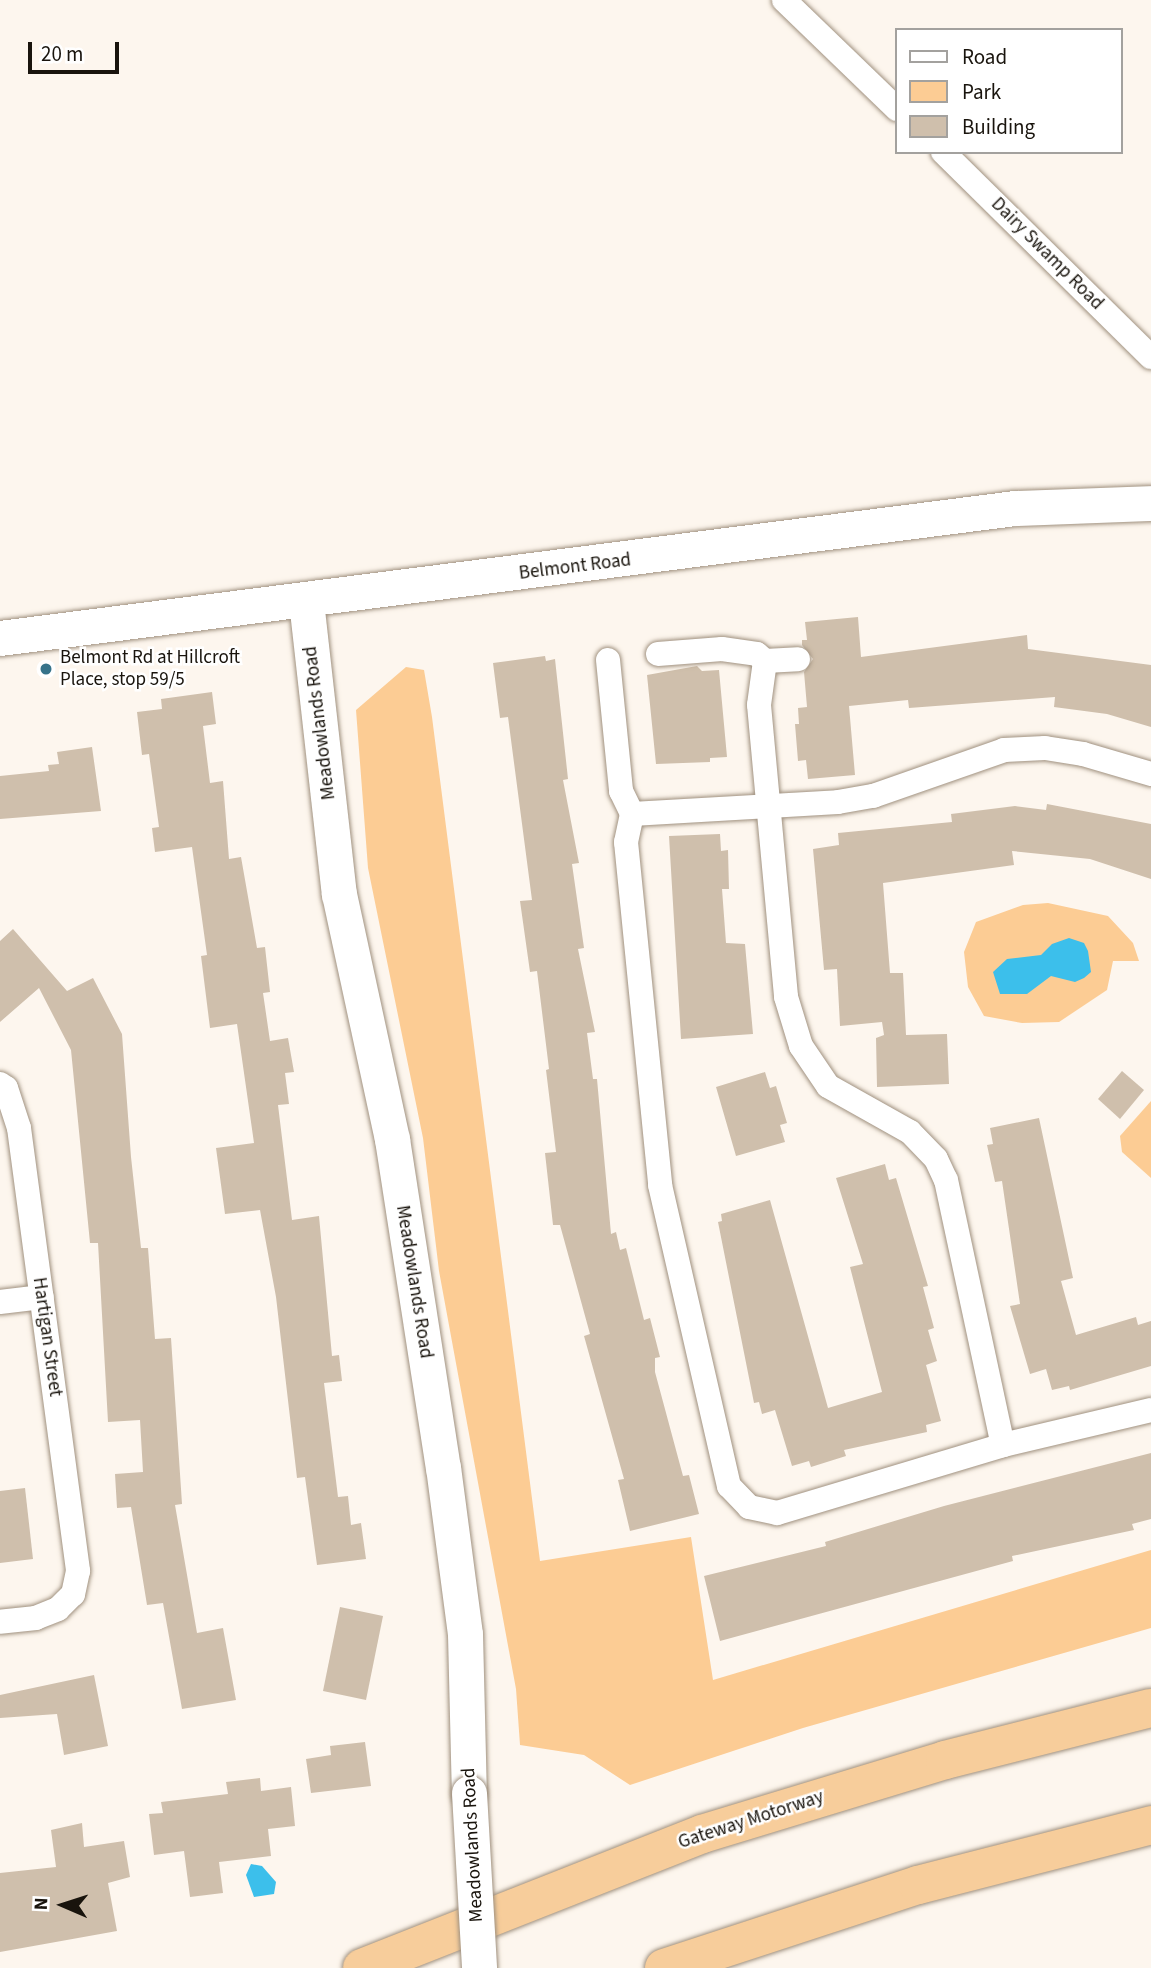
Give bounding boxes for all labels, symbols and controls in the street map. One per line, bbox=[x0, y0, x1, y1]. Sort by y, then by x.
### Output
scale bar bbox=[32, 28, 122, 72]
legend bbox=[895, 28, 1123, 154]
text: 20 m bbox=[41, 39, 83, 69]
text: Road bbox=[962, 42, 1007, 72]
text: Park bbox=[962, 77, 1001, 107]
text: Building bbox=[962, 112, 1035, 142]
street label: Dairy Swamp Road bbox=[986, 193, 1108, 315]
street label: Belmont Road bbox=[518, 549, 632, 585]
street label: Meadowlands Road bbox=[299, 645, 341, 801]
place label: Belmont Rd at Hillcroft Place, stop 59/5 bbox=[60, 647, 240, 691]
marker: Belmont Rd at Hillcroft Place, stop 59/5 bbox=[38, 661, 54, 677]
street label: Meadowlands Road bbox=[391, 1204, 437, 1360]
street label: Hartigan Street bbox=[27, 1276, 67, 1398]
street label: Meadowlands Road bbox=[458, 1767, 488, 1923]
street label: Gateway Motorway bbox=[675, 1786, 827, 1854]
north arrow bbox=[28, 1870, 98, 1940]
text: N bbox=[28, 1897, 55, 1911]

